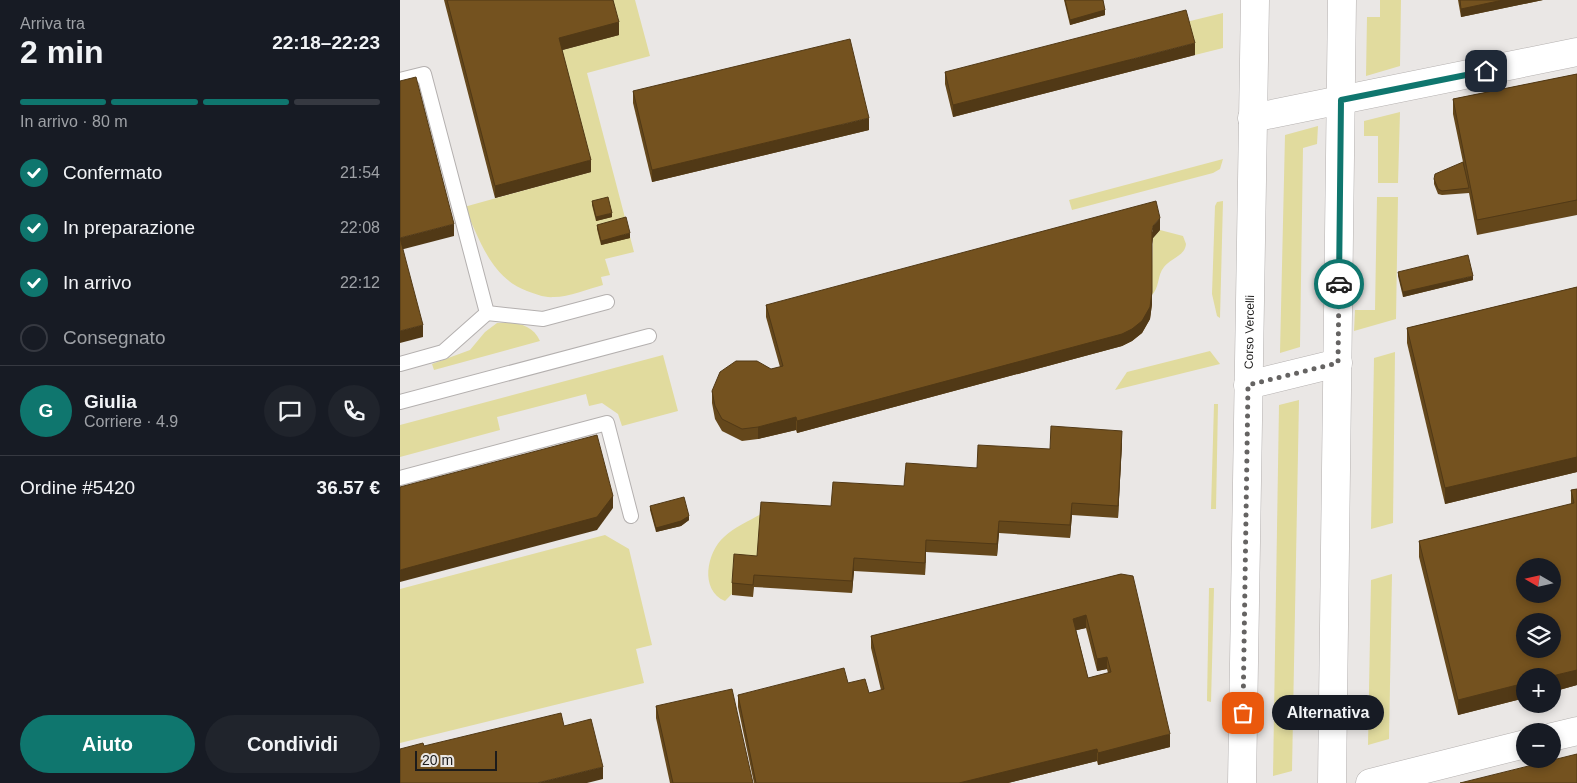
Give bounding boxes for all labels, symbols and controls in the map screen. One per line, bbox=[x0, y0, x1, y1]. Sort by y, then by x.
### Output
text: Arriva tra bbox=[20, 15, 85, 32]
text: 22:18–22:23 bbox=[272, 32, 380, 53]
text: 2 min bbox=[20, 34, 104, 70]
pin bbox=[1465, 50, 1507, 92]
icon: home bbox=[1472, 57, 1500, 85]
text: In arrivo · 80 m bbox=[20, 113, 128, 130]
icon: check bbox=[20, 159, 48, 187]
text: Confermato bbox=[63, 162, 162, 183]
text: 21:54 bbox=[340, 164, 380, 181]
icon: check bbox=[20, 214, 48, 242]
text: In preparazione bbox=[63, 217, 195, 238]
text: 22:08 bbox=[340, 219, 380, 236]
courier bbox=[1314, 259, 1364, 309]
icon: check bbox=[20, 269, 48, 297]
icon: car bbox=[1325, 270, 1353, 298]
text: In arrivo bbox=[63, 272, 132, 293]
text: 22:12 bbox=[340, 274, 380, 291]
street label: Corso Vercelli bbox=[1242, 295, 1257, 369]
text: Consegnato bbox=[63, 327, 165, 348]
button: chat bbox=[264, 385, 316, 437]
button: phone bbox=[328, 385, 380, 437]
text: Giulia bbox=[84, 391, 137, 412]
text: G bbox=[39, 400, 53, 421]
text: Corriere · 4.9 bbox=[84, 413, 178, 430]
text: Ordine #5420 bbox=[20, 477, 135, 498]
text: 36.57 € bbox=[317, 477, 380, 498]
north arrow bbox=[1516, 558, 1561, 602]
map controls bbox=[1516, 558, 1561, 768]
button: layers bbox=[1516, 613, 1561, 658]
button: + bbox=[1516, 668, 1561, 713]
pin bbox=[1222, 692, 1264, 734]
callout: Alternativa bbox=[1273, 696, 1386, 730]
icon: bag bbox=[1229, 699, 1257, 727]
text: Alternativa bbox=[1287, 704, 1369, 721]
button: Aiuto bbox=[20, 715, 195, 773]
button: Condividi bbox=[205, 715, 380, 773]
button: − bbox=[1516, 723, 1561, 768]
scale bar bbox=[415, 748, 498, 771]
text: 20 m bbox=[422, 752, 453, 768]

